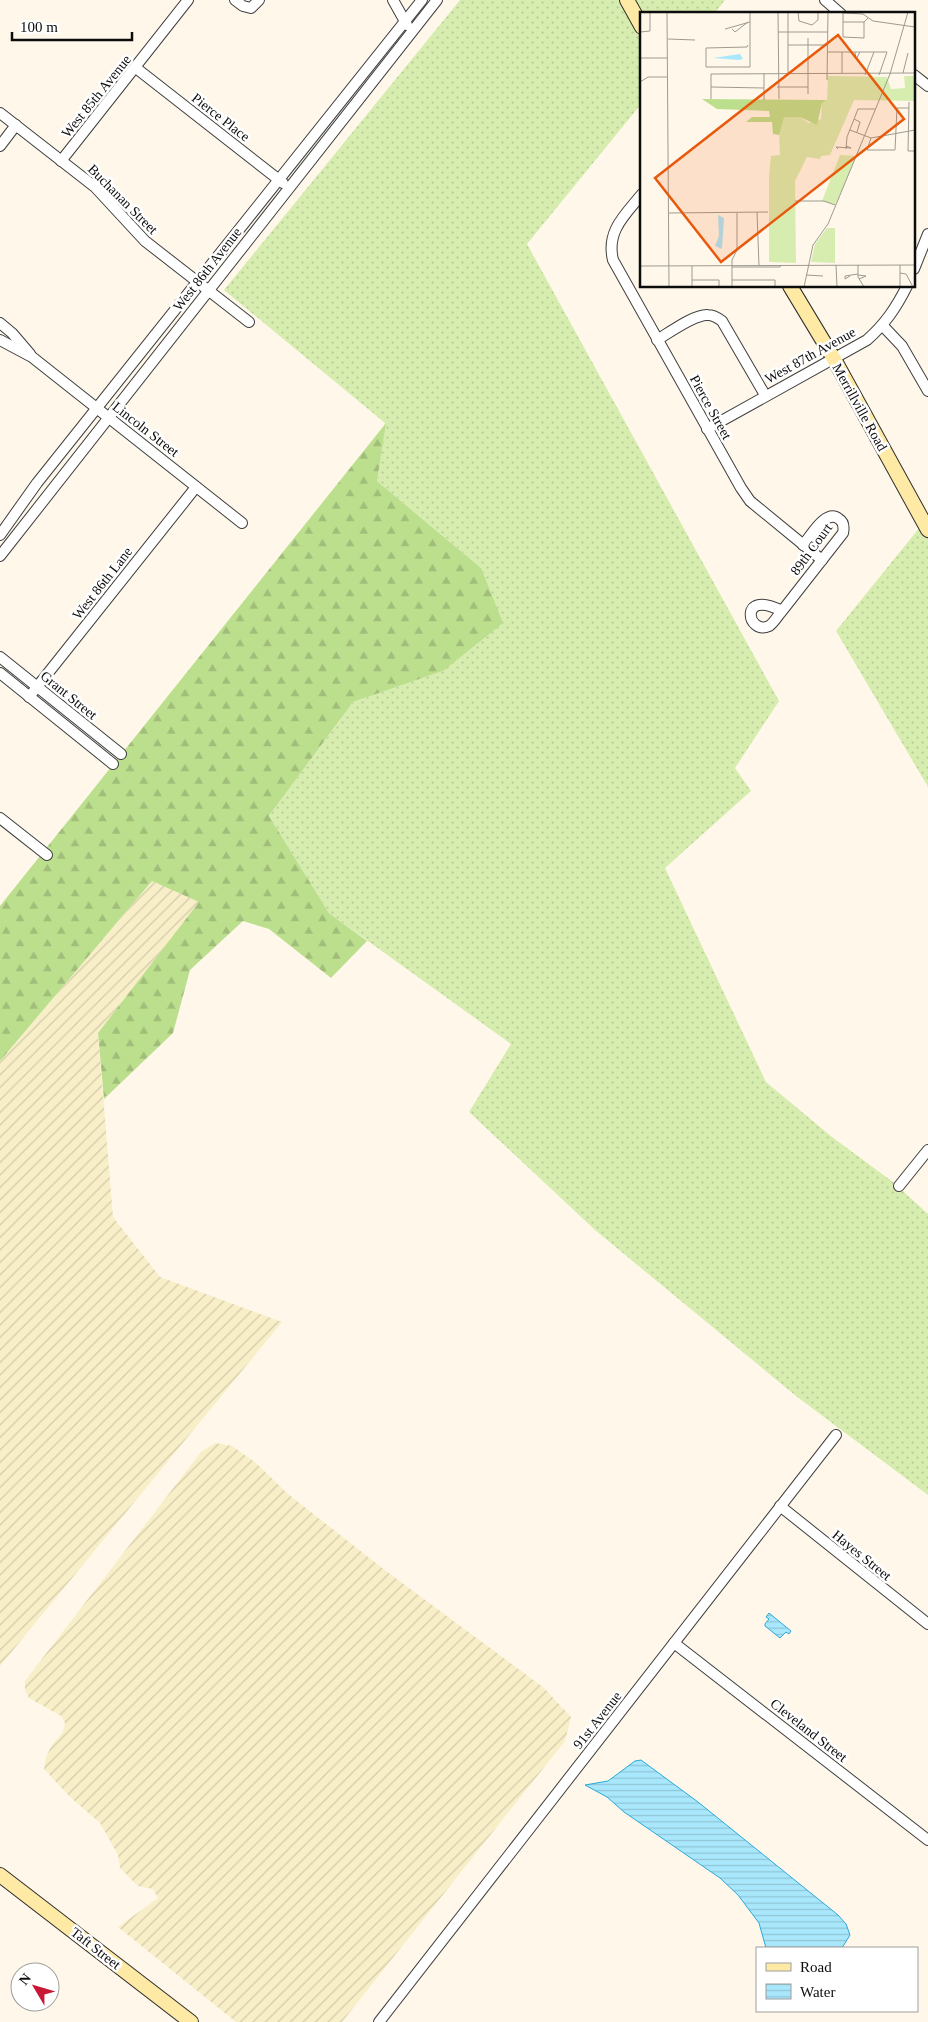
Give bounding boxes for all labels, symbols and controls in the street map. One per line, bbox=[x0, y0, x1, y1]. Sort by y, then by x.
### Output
scale bar bbox=[12, 10, 132, 42]
inset map bbox=[640, 12, 916, 288]
text: 100 m bbox=[20, 19, 58, 35]
street label: West 85th Avenue bbox=[59, 52, 134, 140]
street label: Pierce Place bbox=[189, 90, 252, 144]
street label: Buchanan Street bbox=[85, 161, 161, 237]
street label: West 86th Avenue bbox=[170, 225, 244, 314]
street label: West 87th Avenue bbox=[762, 324, 858, 387]
street label: Merrillville Road bbox=[829, 361, 890, 454]
street label: Pierce Street bbox=[687, 372, 734, 442]
street label: Lincoln Street bbox=[110, 399, 182, 460]
street label: 89th Court bbox=[788, 520, 835, 578]
street label: West 86th Lane bbox=[70, 544, 135, 622]
street label: Grant Street bbox=[38, 668, 100, 723]
street label: Hayes Street bbox=[829, 1527, 894, 1584]
street label: 91st Avenue bbox=[570, 1689, 624, 1752]
street label: Cleveland Street bbox=[767, 1696, 850, 1765]
street label: Taft Street bbox=[68, 1924, 123, 1972]
legend bbox=[756, 1947, 918, 2012]
text: Road bbox=[800, 1959, 832, 1975]
north arrow bbox=[10, 1962, 60, 2012]
text: N bbox=[16, 1971, 34, 1988]
text: Water bbox=[800, 1984, 835, 2000]

